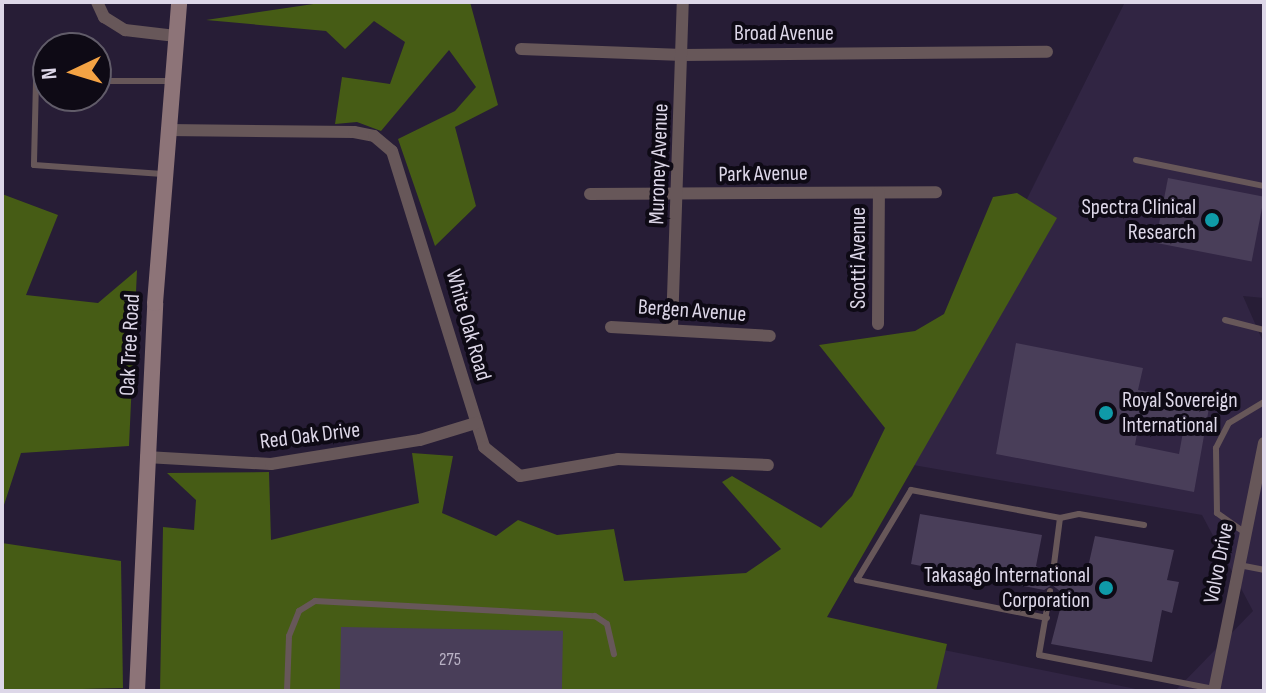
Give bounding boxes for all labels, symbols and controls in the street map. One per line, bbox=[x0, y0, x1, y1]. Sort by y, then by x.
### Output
street label: Broad Avenue bbox=[734, 21, 834, 47]
north arrow bbox=[32, 32, 112, 112]
text: N bbox=[36, 67, 63, 80]
street label: Muroney Avenue bbox=[644, 103, 674, 225]
street label: Park Avenue bbox=[718, 160, 808, 188]
place label: Spectra Clinical Research bbox=[1081, 194, 1196, 246]
street label: Scotti Avenue bbox=[846, 207, 872, 309]
marker: Spectra Clinical Research bbox=[1203, 211, 1221, 229]
street label: White Oak Road bbox=[440, 266, 496, 384]
street label: Oak Tree Road bbox=[114, 293, 146, 397]
street label: Bergen Avenue bbox=[637, 294, 747, 328]
place label: Royal Sovereign International bbox=[1122, 387, 1238, 438]
marker: Royal Sovereign International bbox=[1097, 404, 1115, 422]
street label: Red Oak Drive bbox=[258, 417, 362, 455]
street label: Volvo Drive bbox=[1198, 520, 1240, 606]
place label: Takasago International Corporation bbox=[924, 562, 1090, 614]
marker: Takasago International Corporation bbox=[1097, 579, 1115, 597]
house number: 275 bbox=[439, 649, 461, 671]

